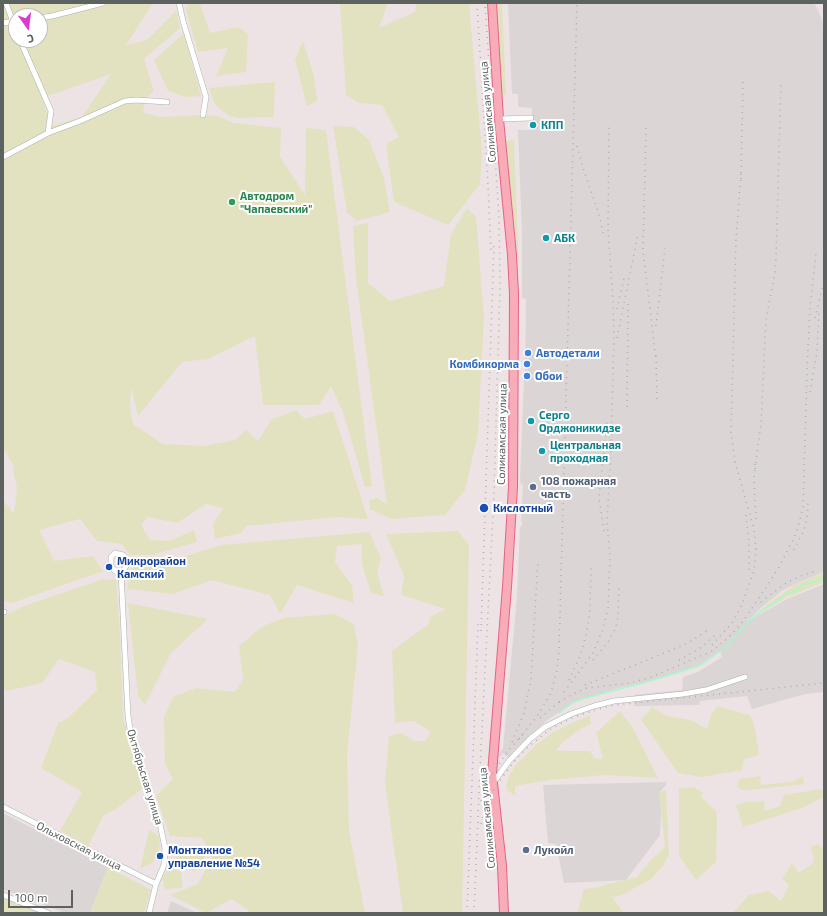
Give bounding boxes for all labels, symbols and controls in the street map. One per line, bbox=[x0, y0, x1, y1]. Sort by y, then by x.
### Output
north arrow bbox=[8, 8, 48, 48]
text: С bbox=[26, 32, 35, 46]
street label: Соликамская улица bbox=[477, 61, 499, 163]
place label: КПП bbox=[541, 118, 563, 132]
marker: КПП bbox=[528, 120, 538, 130]
place label: Автодром "Чапаевский" bbox=[240, 189, 312, 215]
marker: Автодром "Чапаевский" bbox=[227, 197, 237, 207]
place label: АБК bbox=[554, 231, 575, 245]
marker: АБК bbox=[541, 233, 551, 243]
place label: Автодетали bbox=[536, 346, 600, 360]
marker: Автодетали bbox=[523, 348, 533, 358]
place label: Комбикорма bbox=[449, 357, 519, 371]
marker: Комбикорма bbox=[522, 359, 532, 369]
place label: Обои bbox=[535, 369, 562, 383]
marker: Обои bbox=[522, 371, 532, 381]
street label: Соликамская улица bbox=[495, 383, 509, 485]
place label: Серго Орджоникидзе bbox=[539, 408, 621, 434]
marker: Серго Орджоникидзе bbox=[526, 416, 536, 426]
place label: Центральная проходная bbox=[550, 438, 621, 464]
marker: Центральная проходная bbox=[537, 446, 547, 456]
place label: 108 пожарная часть bbox=[541, 474, 616, 500]
marker: 108 пожарная часть bbox=[528, 482, 538, 492]
place label: Кислотный bbox=[493, 501, 553, 515]
marker: Кислотный bbox=[478, 502, 490, 514]
place label: Микрорайон Камский bbox=[117, 554, 186, 580]
marker: Микрорайон Камский bbox=[104, 562, 114, 572]
street label: Октябрьская улица bbox=[124, 727, 166, 827]
street label: Соликамская улица bbox=[476, 767, 498, 869]
street label: Ольховская улица bbox=[34, 819, 124, 873]
place label: Монтажное управление №54 bbox=[168, 843, 260, 869]
place label: Лукойл bbox=[534, 843, 574, 857]
marker: Лукойл bbox=[521, 845, 531, 855]
marker: Монтажное управление №54 bbox=[155, 851, 165, 861]
scale bar bbox=[10, 882, 75, 908]
text: 100 m bbox=[15, 890, 47, 904]

